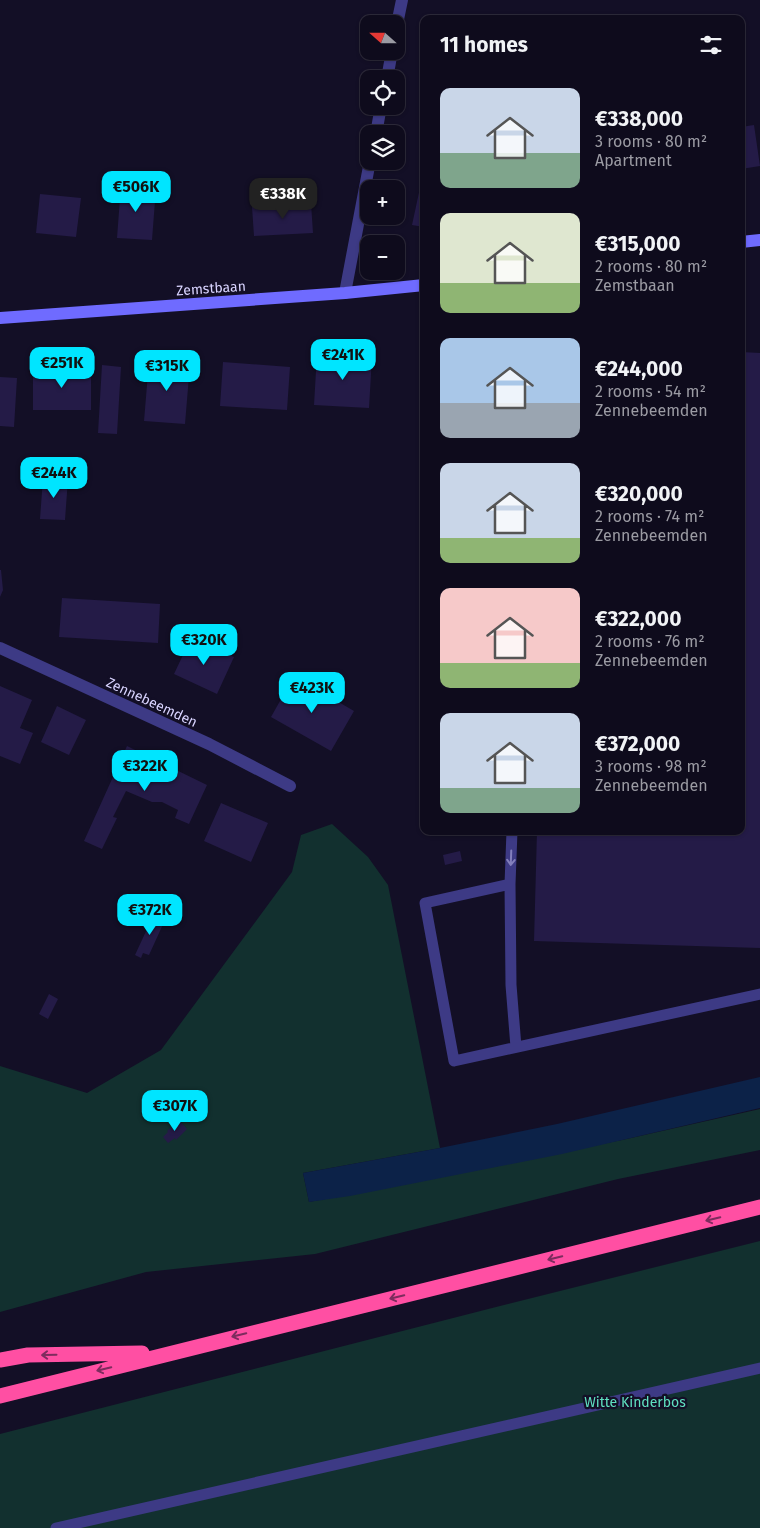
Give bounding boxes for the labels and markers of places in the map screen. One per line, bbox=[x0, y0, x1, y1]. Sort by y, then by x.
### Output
pin: €506K bbox=[101, 170, 171, 213]
pin: €338K bbox=[248, 178, 318, 220]
pin: €241K bbox=[308, 338, 378, 381]
pin: €251K bbox=[27, 346, 97, 389]
pin: €315K bbox=[132, 350, 202, 392]
pin: €244K bbox=[19, 456, 89, 499]
pin: €320K bbox=[169, 624, 239, 666]
pin: €423K bbox=[277, 672, 347, 714]
pin: €322K bbox=[110, 750, 180, 792]
pin: €372K bbox=[115, 894, 185, 936]
pin: €307K bbox=[140, 1090, 210, 1132]

